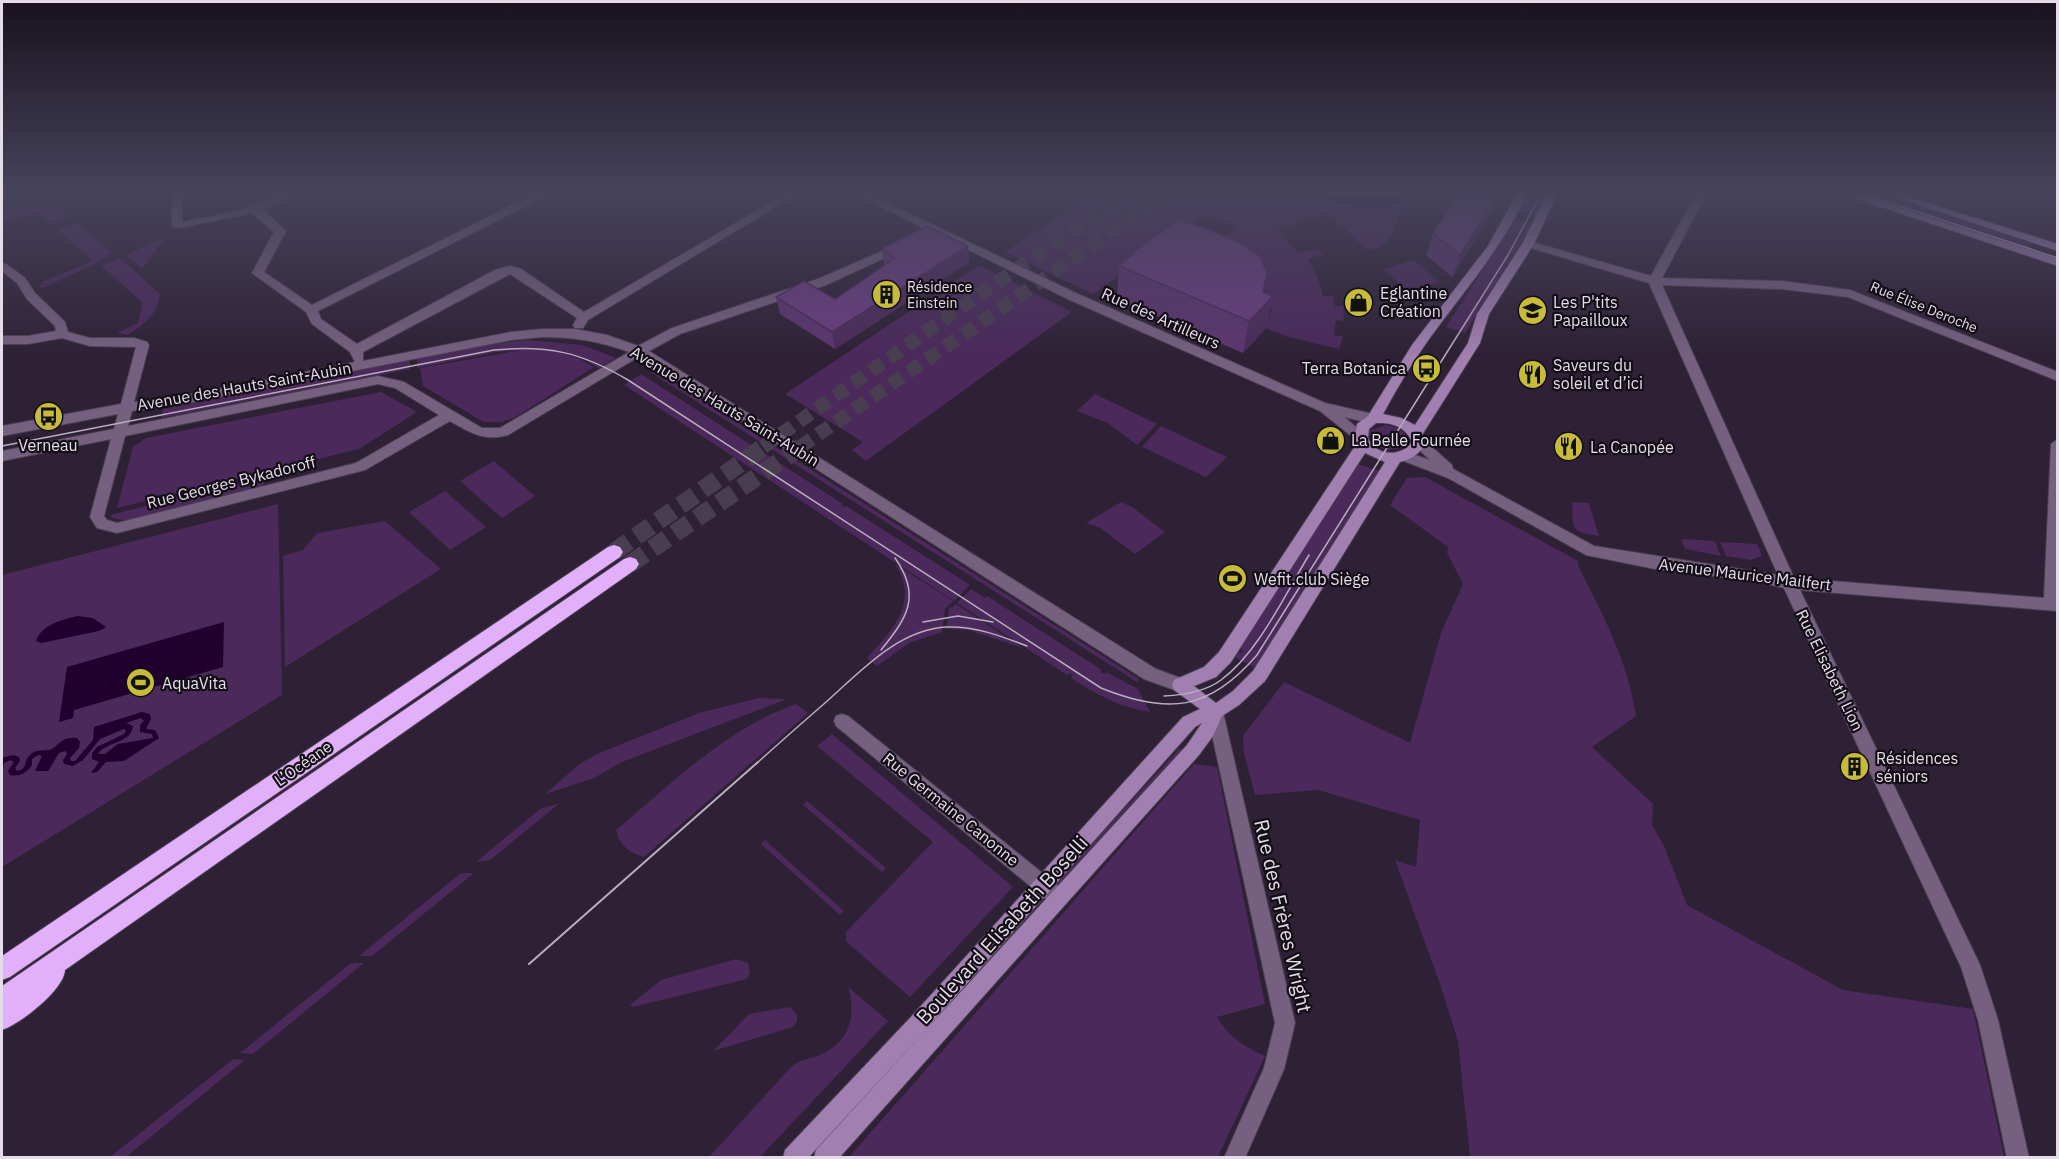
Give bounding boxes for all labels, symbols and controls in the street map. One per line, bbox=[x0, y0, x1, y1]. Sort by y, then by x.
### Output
street label: Rue Élise Deroche bbox=[1868, 276, 1981, 337]
place label: Résidence Einstein bbox=[907, 278, 972, 312]
building icon: Résidence Einstein bbox=[870, 279, 902, 311]
street label: Rue des Artilleurs bbox=[1099, 283, 1223, 353]
place label: Eglantine Création bbox=[1380, 283, 1447, 321]
shop icon: Eglantine Création bbox=[1343, 286, 1375, 318]
place label: Les P'tits Papailloux bbox=[1553, 292, 1628, 330]
school or university icon: Les P'tits Papailloux bbox=[1516, 295, 1548, 327]
street label: Avenue des Hauts Saint-Aubin bbox=[627, 342, 823, 470]
bus stop icon: Terra Botanica bbox=[1411, 352, 1443, 384]
place label: Saveurs du soleil et d’ici bbox=[1553, 355, 1643, 393]
street label: Avenue des Hauts Saint-Aubin bbox=[135, 357, 353, 415]
place label: Terra Botanica bbox=[1302, 358, 1406, 378]
restaurant icon: Saveurs du soleil et d’ici bbox=[1516, 358, 1548, 390]
bus stop icon: Verneau bbox=[32, 401, 64, 433]
shop icon: La Belle Fournée bbox=[1314, 424, 1346, 456]
place label: La Belle Fournée bbox=[1351, 430, 1471, 450]
restaurant icon: La Canopée bbox=[1553, 431, 1585, 463]
place label: Verneau bbox=[18, 435, 78, 455]
place label: La Canopée bbox=[1590, 437, 1674, 457]
street label: Rue Georges Bykadoroff bbox=[144, 451, 318, 513]
street label: Avenue Maurice Mailfert bbox=[1658, 553, 1832, 595]
sports icon: Wefit.club Siège bbox=[1217, 563, 1249, 595]
place label: Wefit.club Siège bbox=[1254, 569, 1370, 589]
street label: Rue Elisabeth Lion bbox=[1792, 606, 1868, 734]
sports icon: AquaVita bbox=[125, 667, 157, 699]
place label: AquaVita bbox=[162, 673, 227, 693]
street label: L’Océane bbox=[270, 736, 336, 790]
street label: Rue Germaine Canonne bbox=[879, 748, 1023, 870]
place label: Résidences séniors bbox=[1876, 748, 1958, 786]
building icon: Résidences séniors bbox=[1839, 751, 1871, 783]
street label: Rue des Frères Wright bbox=[1248, 817, 1319, 1015]
street label: Boulevard Elisabeth Boselli bbox=[910, 830, 1094, 1030]

